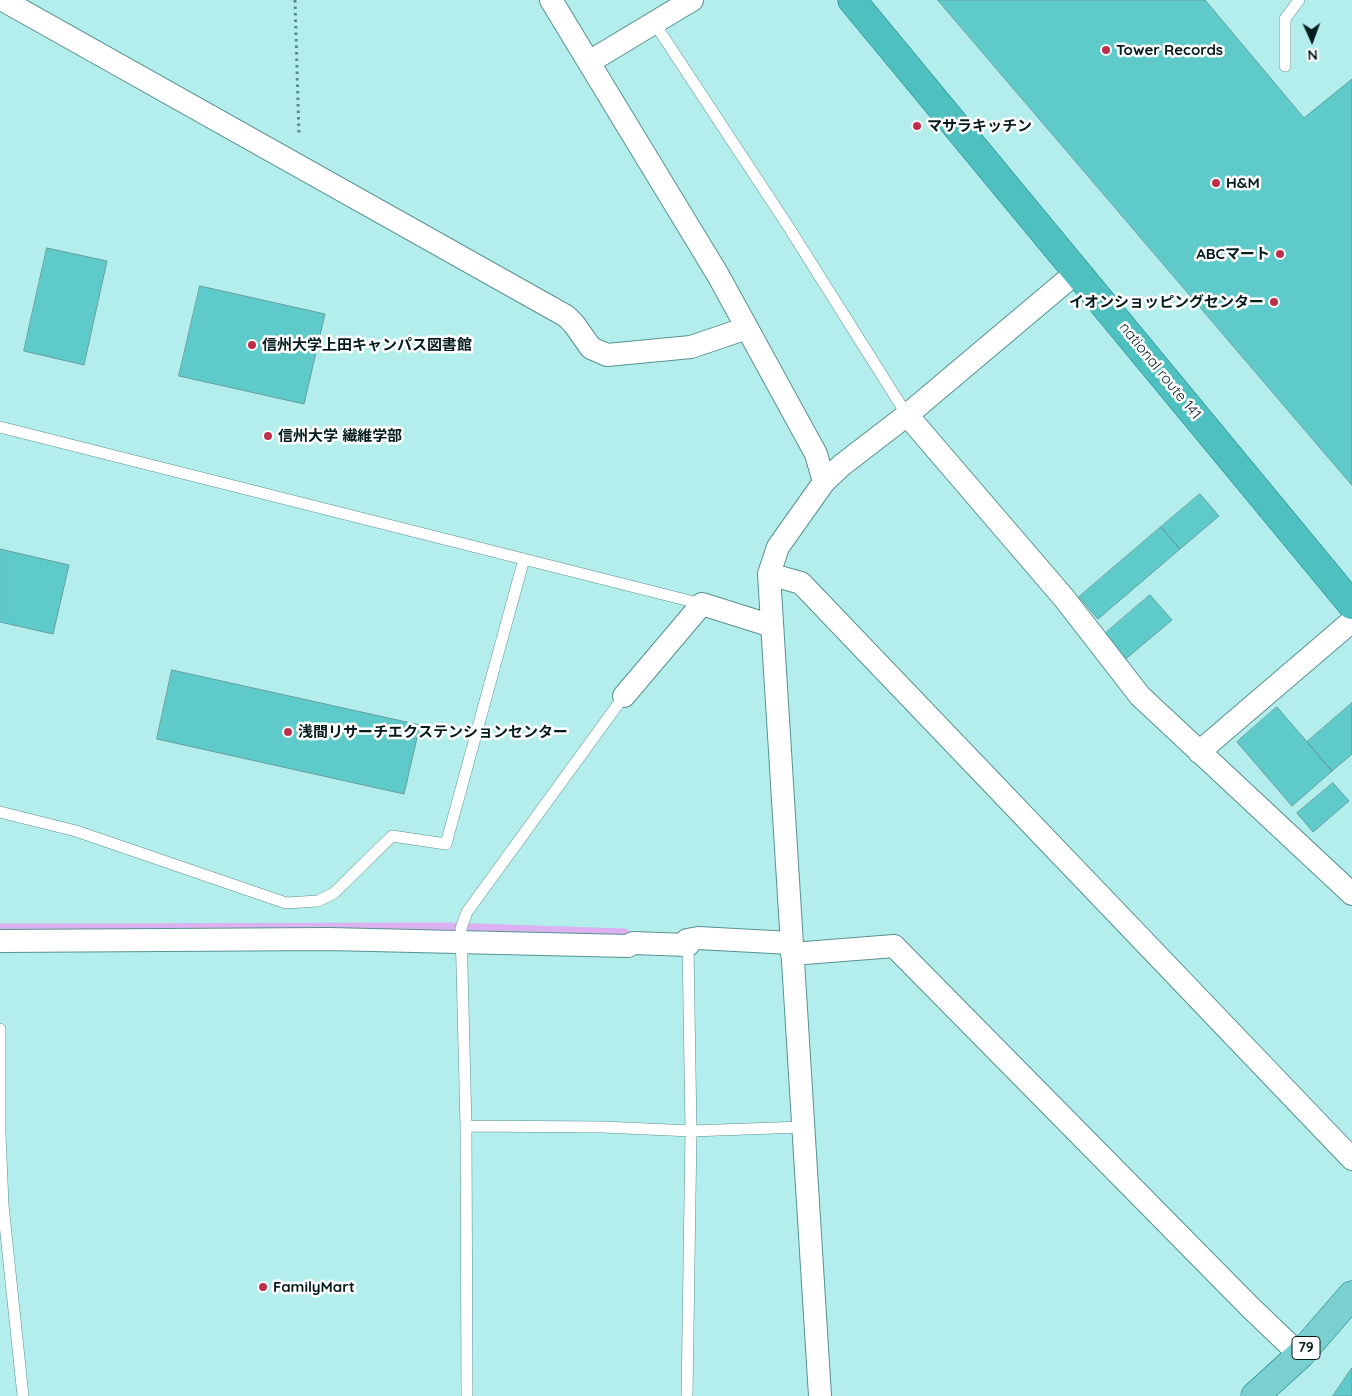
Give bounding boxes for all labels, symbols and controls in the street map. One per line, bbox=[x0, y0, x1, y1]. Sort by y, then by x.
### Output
north arrow bbox=[1287, 15, 1337, 65]
place label: Tower Records bbox=[1116, 41, 1223, 59]
marker: Tower Records bbox=[1100, 44, 1112, 56]
text: N bbox=[1307, 46, 1318, 64]
place label: マサラキッチン bbox=[927, 117, 1032, 135]
marker: マサラキッチン bbox=[911, 120, 923, 132]
place label: H&M bbox=[1226, 174, 1260, 192]
marker: H&M bbox=[1210, 177, 1222, 189]
place label: ABCマート bbox=[1196, 245, 1270, 263]
marker: ABCマート bbox=[1274, 248, 1286, 260]
place label: イオンショッピングセンター bbox=[1069, 293, 1264, 311]
marker: イオンショッピングセンター bbox=[1268, 296, 1280, 308]
street label: national route 141 bbox=[1115, 319, 1205, 423]
place label: 信州大学上田キャンパス図書館 bbox=[262, 336, 472, 354]
marker: 信州大学上田キャンパス図書館 bbox=[246, 339, 258, 351]
place label: 信州大学 繊維学部 bbox=[278, 427, 402, 445]
marker: 信州大学 繊維学部 bbox=[262, 430, 274, 442]
place label: 浅間リサーチエクステンションセンター bbox=[298, 723, 568, 741]
marker: 浅間リサーチエクステンションセンター bbox=[282, 726, 294, 738]
place label: FamilyMart bbox=[273, 1278, 355, 1296]
marker: FamilyMart bbox=[257, 1281, 269, 1293]
road number: 79 bbox=[1292, 1336, 1320, 1360]

